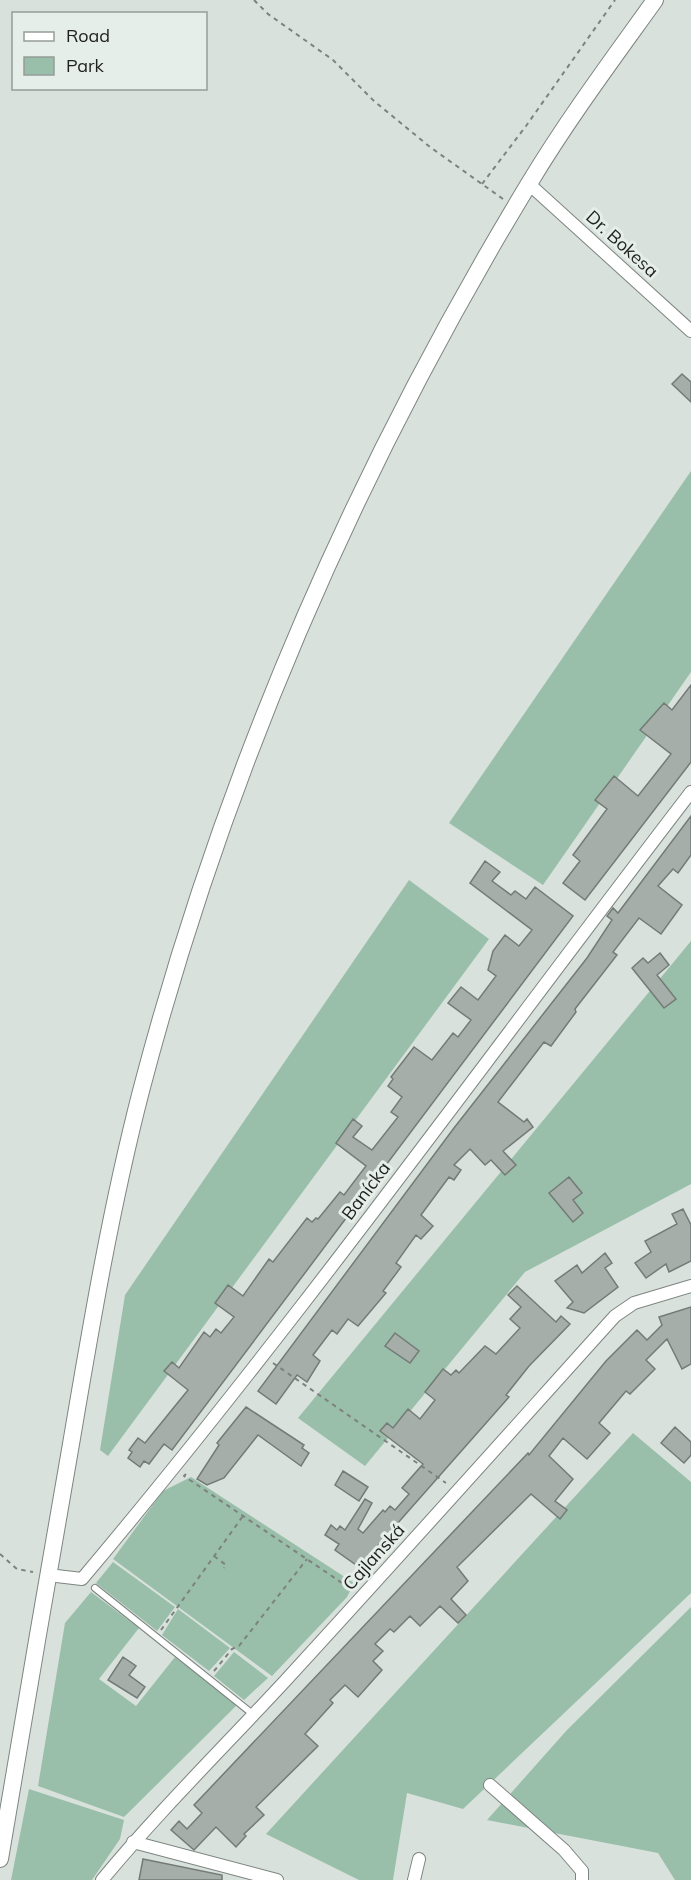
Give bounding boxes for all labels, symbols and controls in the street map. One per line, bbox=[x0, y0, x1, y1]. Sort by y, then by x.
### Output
legend bbox=[12, 12, 207, 90]
text: Road bbox=[66, 24, 110, 47]
text: Park bbox=[66, 54, 105, 77]
street label: Dr. Bokesa bbox=[581, 205, 663, 282]
street label: Banícka bbox=[336, 1157, 395, 1224]
street label: Cajlanská bbox=[338, 1519, 410, 1595]

